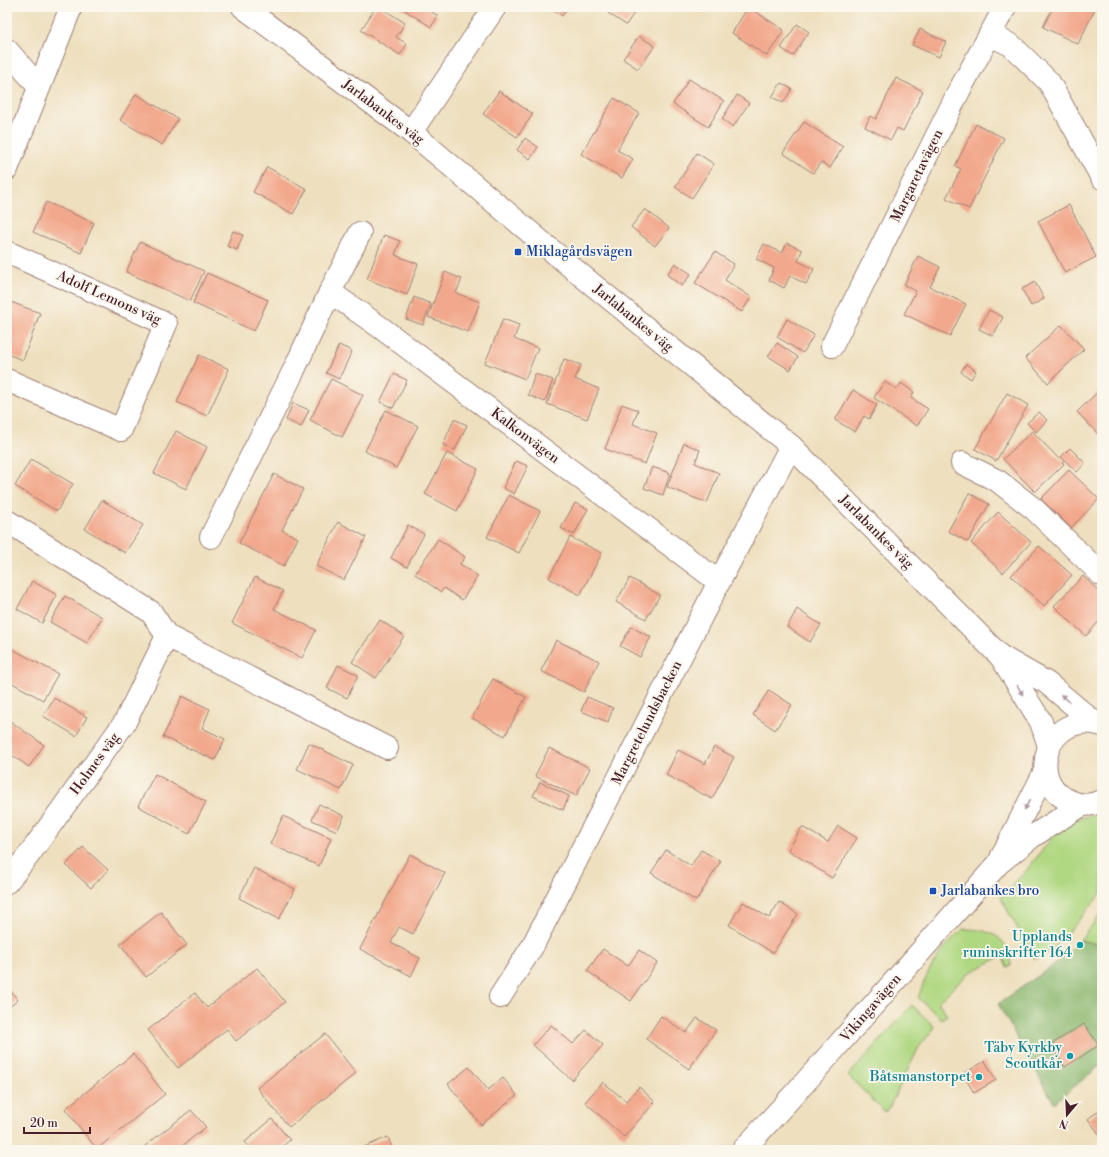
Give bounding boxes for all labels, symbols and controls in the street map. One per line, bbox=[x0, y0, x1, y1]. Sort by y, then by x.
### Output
street label: Jarlabankes väg bbox=[338, 75, 428, 149]
street label: Margaretavägen bbox=[887, 126, 948, 226]
place label: Miklagårdsvägen bbox=[526, 243, 633, 261]
marker: Miklagårdsvägen bbox=[513, 247, 523, 257]
street label: Adolf Lemons väg bbox=[53, 267, 165, 329]
street label: Jarlabankes väg bbox=[588, 280, 677, 356]
street label: Kalkonvägen bbox=[487, 404, 564, 468]
street label: Jarlabankes väg bbox=[834, 490, 918, 574]
street label: Margretelundsbacken bbox=[608, 657, 686, 788]
one-way arrow bbox=[1016, 684, 1023, 696]
one-way arrow bbox=[1059, 694, 1070, 702]
street label: Holmes väg bbox=[66, 729, 124, 799]
one-way arrow bbox=[1024, 799, 1031, 811]
place label: Jarlabankes bro bbox=[940, 882, 1040, 900]
marker: Jarlabankes bro bbox=[928, 886, 938, 896]
place label: Upplands runinskrifter 164 bbox=[963, 928, 1072, 962]
marker: Upplands runinskrifter 164 bbox=[1075, 940, 1085, 950]
street label: Vikingavägen bbox=[836, 970, 906, 1047]
place label: Täby Kyrkby Scoutkår bbox=[984, 1039, 1062, 1073]
marker: Täby Kyrkby Scoutkår bbox=[1065, 1051, 1075, 1061]
place label: Båtsmanstorpet bbox=[869, 1068, 971, 1086]
marker: Båtsmanstorpet bbox=[974, 1072, 984, 1082]
north arrow bbox=[1047, 1095, 1087, 1135]
scale bar bbox=[24, 1109, 90, 1135]
text: N bbox=[1057, 1115, 1070, 1132]
text: 20 m bbox=[30, 1116, 58, 1131]

